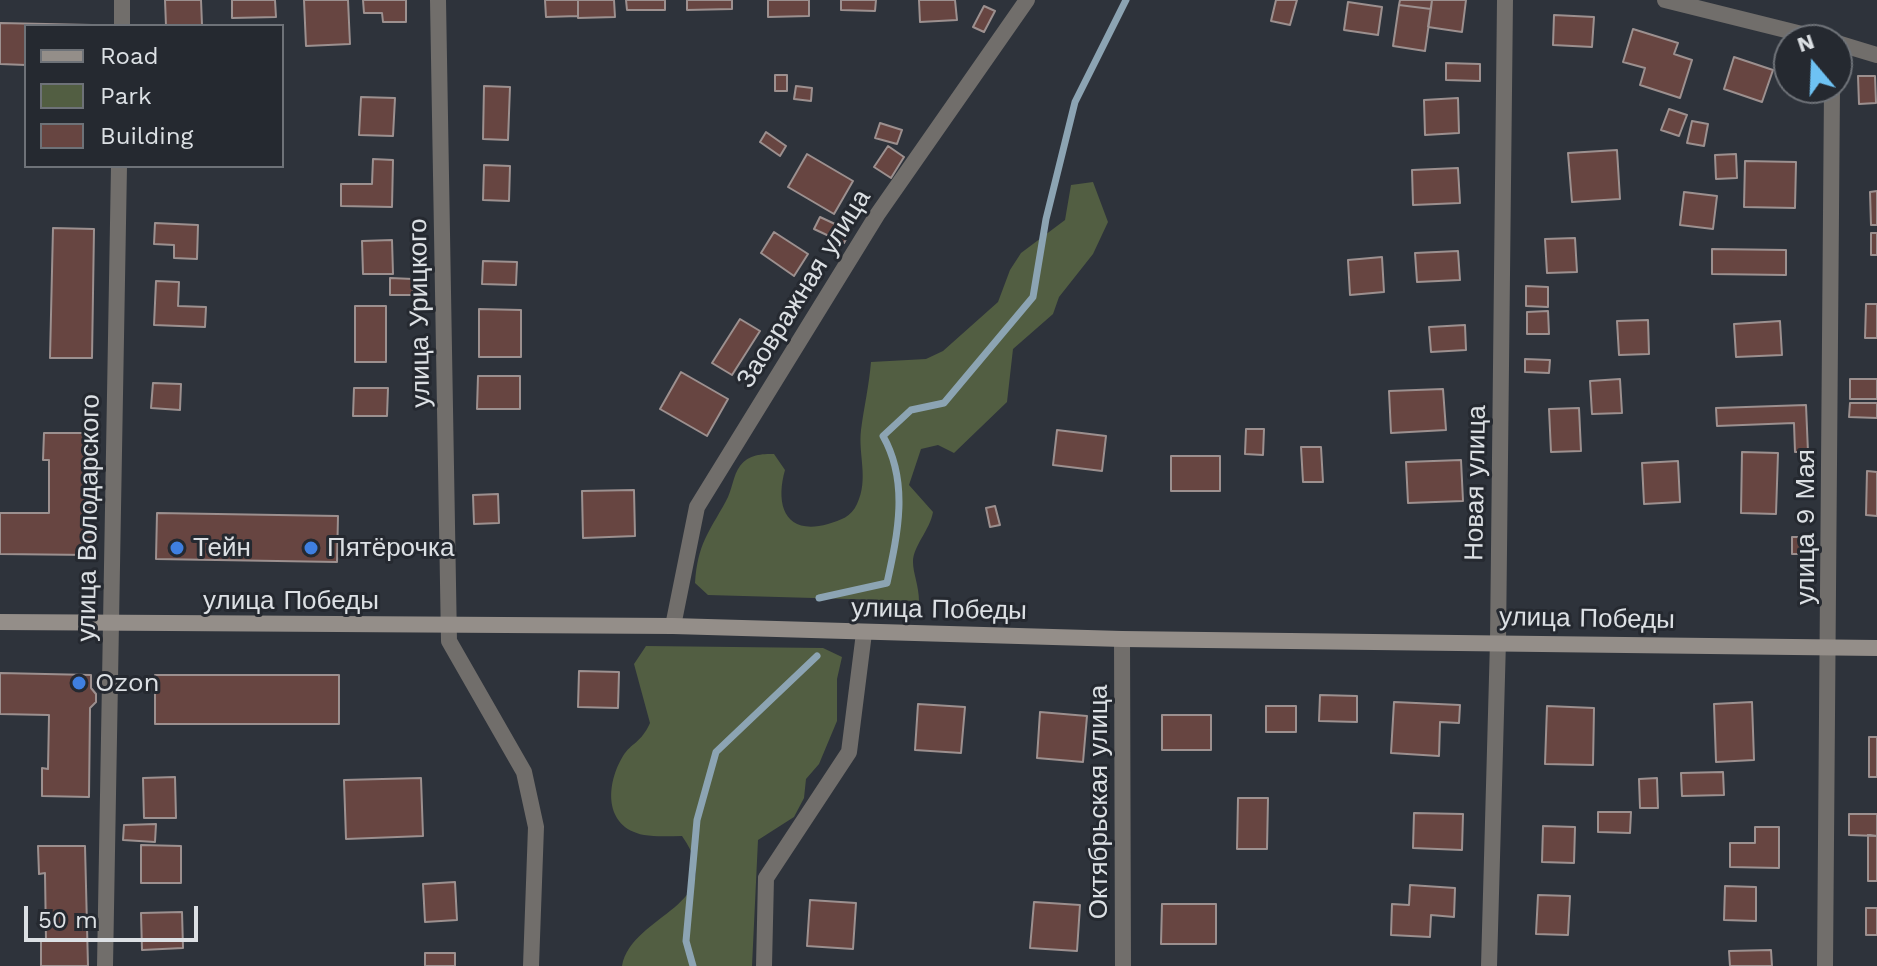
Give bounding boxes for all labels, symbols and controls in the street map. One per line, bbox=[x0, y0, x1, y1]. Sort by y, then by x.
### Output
legend bbox=[24, 24, 284, 168]
north arrow bbox=[1773, 24, 1853, 104]
text: N bbox=[1794, 28, 1817, 57]
text: Road bbox=[100, 42, 159, 70]
text: Park bbox=[100, 82, 152, 110]
text: Building bbox=[100, 122, 193, 150]
street label: Заовражная улица bbox=[730, 184, 878, 394]
street label: улица Урицкого bbox=[403, 218, 437, 408]
street label: улица Володарского bbox=[71, 394, 107, 642]
street label: Новая улица bbox=[1459, 405, 1493, 561]
street label: улица 9 Мая bbox=[1790, 449, 1822, 605]
place label: Тейн bbox=[193, 532, 251, 564]
place label: Пятёрочка bbox=[327, 532, 454, 564]
marker: Тейн bbox=[168, 539, 186, 557]
marker: Пятёрочка bbox=[302, 539, 320, 557]
street label: улица Победы bbox=[203, 585, 379, 617]
street label: улица Победы bbox=[851, 593, 1027, 627]
street label: улица Победы bbox=[1499, 602, 1675, 636]
place label: Ozon bbox=[95, 667, 160, 699]
marker: Ozon bbox=[70, 674, 88, 692]
street label: Октябрьская улица bbox=[1083, 685, 1115, 919]
scale bar bbox=[28, 890, 202, 940]
text: 50 m bbox=[38, 906, 98, 934]

